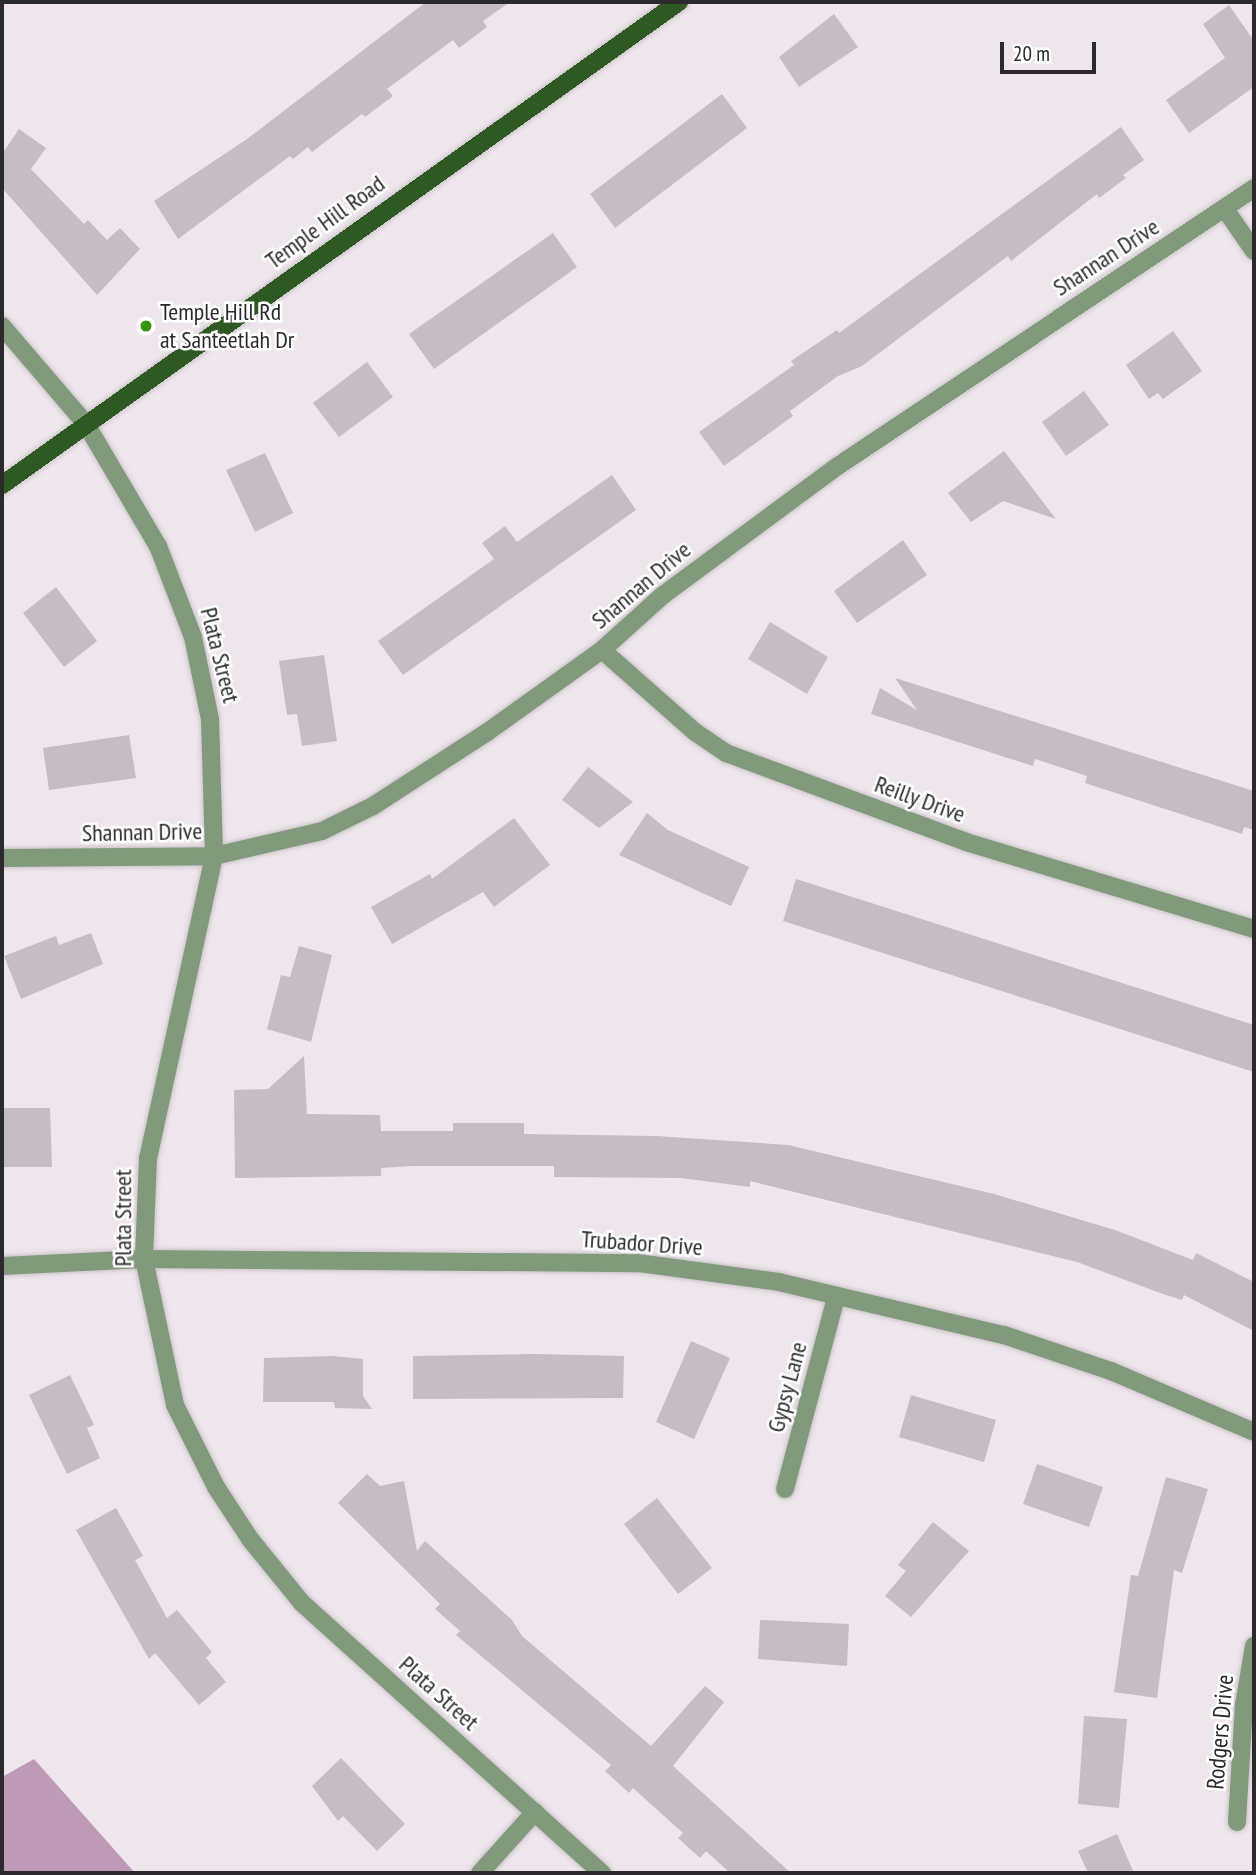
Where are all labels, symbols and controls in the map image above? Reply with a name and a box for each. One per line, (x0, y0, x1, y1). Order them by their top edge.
scale bar (1004, 28, 1100, 72)
text: 20 m (1013, 40, 1050, 67)
street label: Temple Hill Road (260, 169, 390, 275)
street label: Shannan Drive (1048, 212, 1164, 302)
place label: Temple Hill Rd at Santeetlah Dr (160, 298, 294, 354)
marker: Temple Hill Rd at Santeetlah Dr (138, 318, 154, 334)
street label: Shannan Drive (586, 535, 696, 635)
street label: Plata Street (194, 604, 246, 706)
street label: Reilly Drive (871, 769, 969, 829)
street label: Shannan Drive (82, 817, 202, 847)
street label: Plata Street (109, 1170, 137, 1266)
street label: Trubador Drive (580, 1224, 704, 1262)
street label: Gypsy Lane (761, 1338, 813, 1436)
street label: Plata Street (393, 1650, 485, 1736)
street label: Rodgers Drive (1201, 1673, 1239, 1791)

